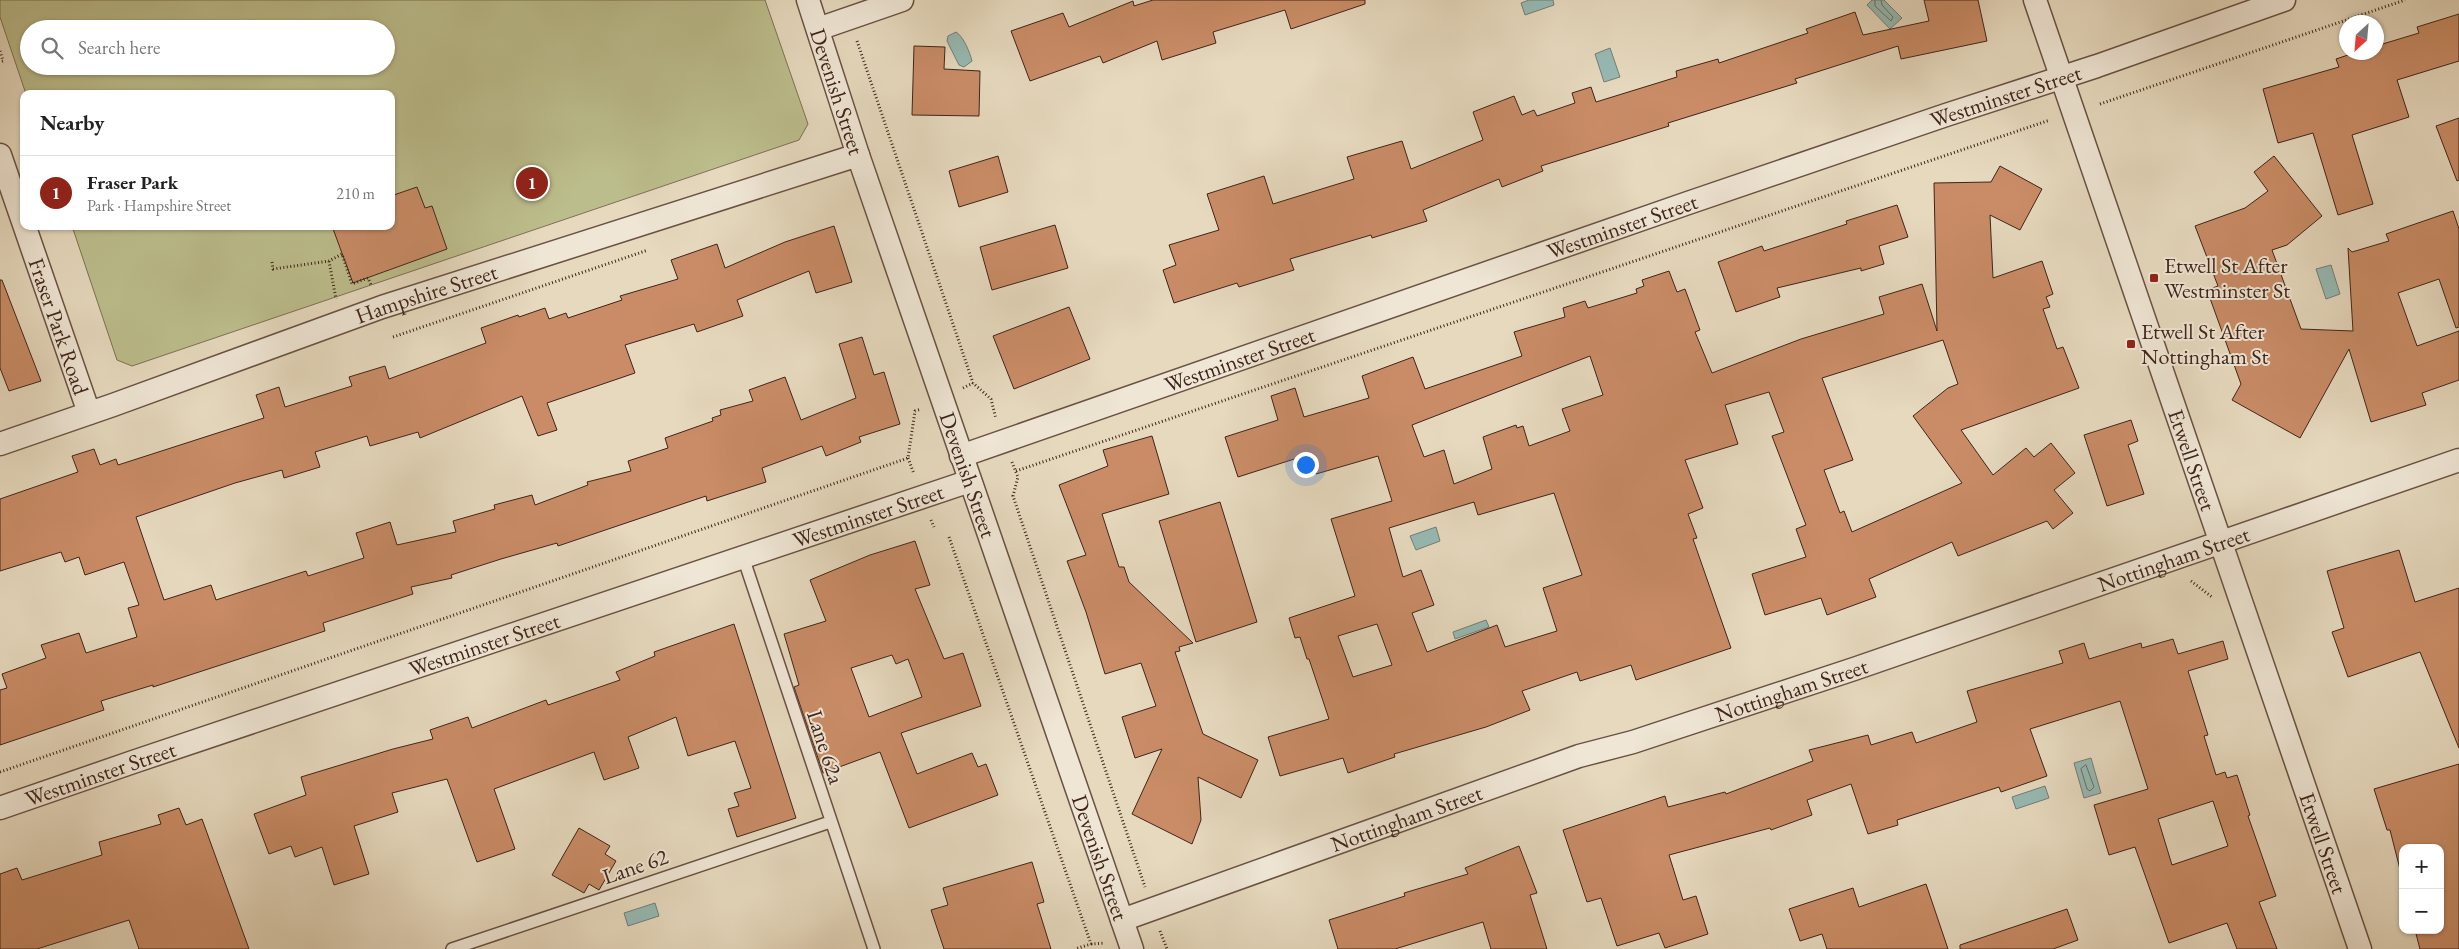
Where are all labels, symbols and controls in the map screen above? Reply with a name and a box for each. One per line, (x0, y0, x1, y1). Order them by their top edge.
north arrow (2339, 15, 2384, 60)
search box (20, 20, 395, 75)
street label: Devenish Street (803, 25, 871, 158)
icon: search (38, 34, 66, 62)
text: Search here (78, 35, 160, 60)
street label: Westminster Street (1926, 58, 2085, 134)
text: Nearby (40, 109, 104, 136)
pin: 1 (516, 164, 548, 202)
text: Fraser Park (87, 170, 178, 195)
text: 1 (52, 183, 60, 204)
text: 210 m (336, 183, 375, 204)
street label: Westminster Street (1543, 187, 1701, 266)
text: Park · Hampshire Street (87, 195, 231, 216)
place label: Etwell St After Westminster St (2164, 251, 2290, 305)
street label: Fraser Park Road (22, 254, 96, 399)
street label: Hampshire Street (351, 257, 501, 331)
marker: Etwell St After Westminster St (2148, 272, 2160, 284)
place label: Etwell St After Nottingham St (2141, 317, 2269, 371)
street label: Westminster Street (1161, 320, 1319, 399)
marker: Etwell St After Nottingham St (2125, 338, 2137, 350)
street label: Etwell Street (2161, 405, 2223, 515)
street label: Devenish Street (933, 408, 1003, 542)
your location (1293, 452, 1319, 478)
street label: Westminster Street (789, 477, 947, 555)
street label: Nottingham Street (2094, 519, 2253, 599)
street label: Westminster Street (405, 606, 564, 683)
street label: Nottingham Street (1711, 651, 1872, 729)
street label: Lane 62a (800, 706, 851, 788)
street label: Westminster Street (21, 735, 180, 813)
street label: Nottingham Street (1327, 778, 1486, 859)
street label: Etwell Street (2292, 789, 2354, 898)
street label: Devenish Street (1065, 791, 1135, 924)
street label: Lane 62 (599, 842, 672, 891)
map controls (2399, 844, 2444, 934)
button: + (2399, 844, 2444, 889)
button: − (2399, 889, 2444, 934)

